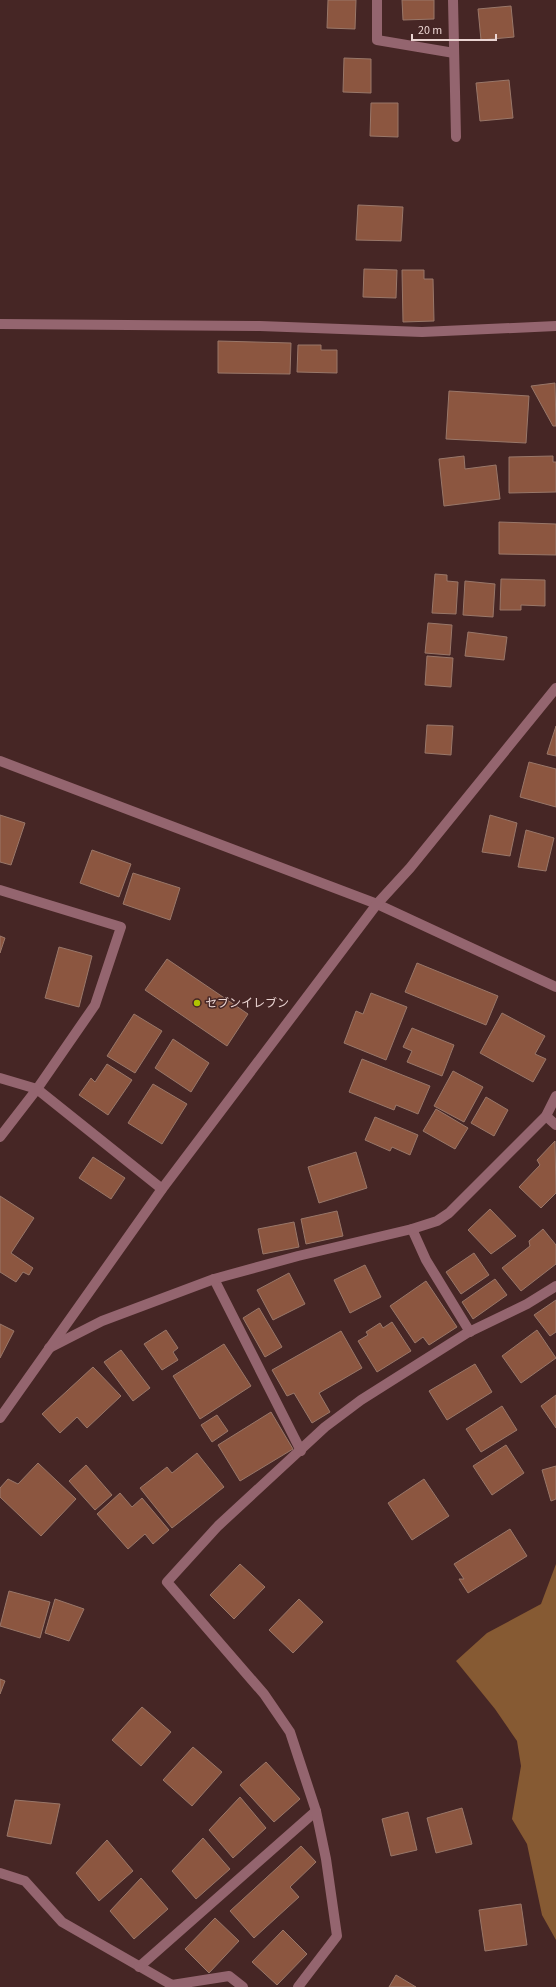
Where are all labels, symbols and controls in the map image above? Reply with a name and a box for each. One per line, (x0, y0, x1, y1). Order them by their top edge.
scale bar (412, 16, 496, 42)
text: 20 m (418, 22, 442, 39)
place label: セブンイレブン (205, 995, 289, 1012)
marker: セブンイレブン (192, 998, 202, 1008)

